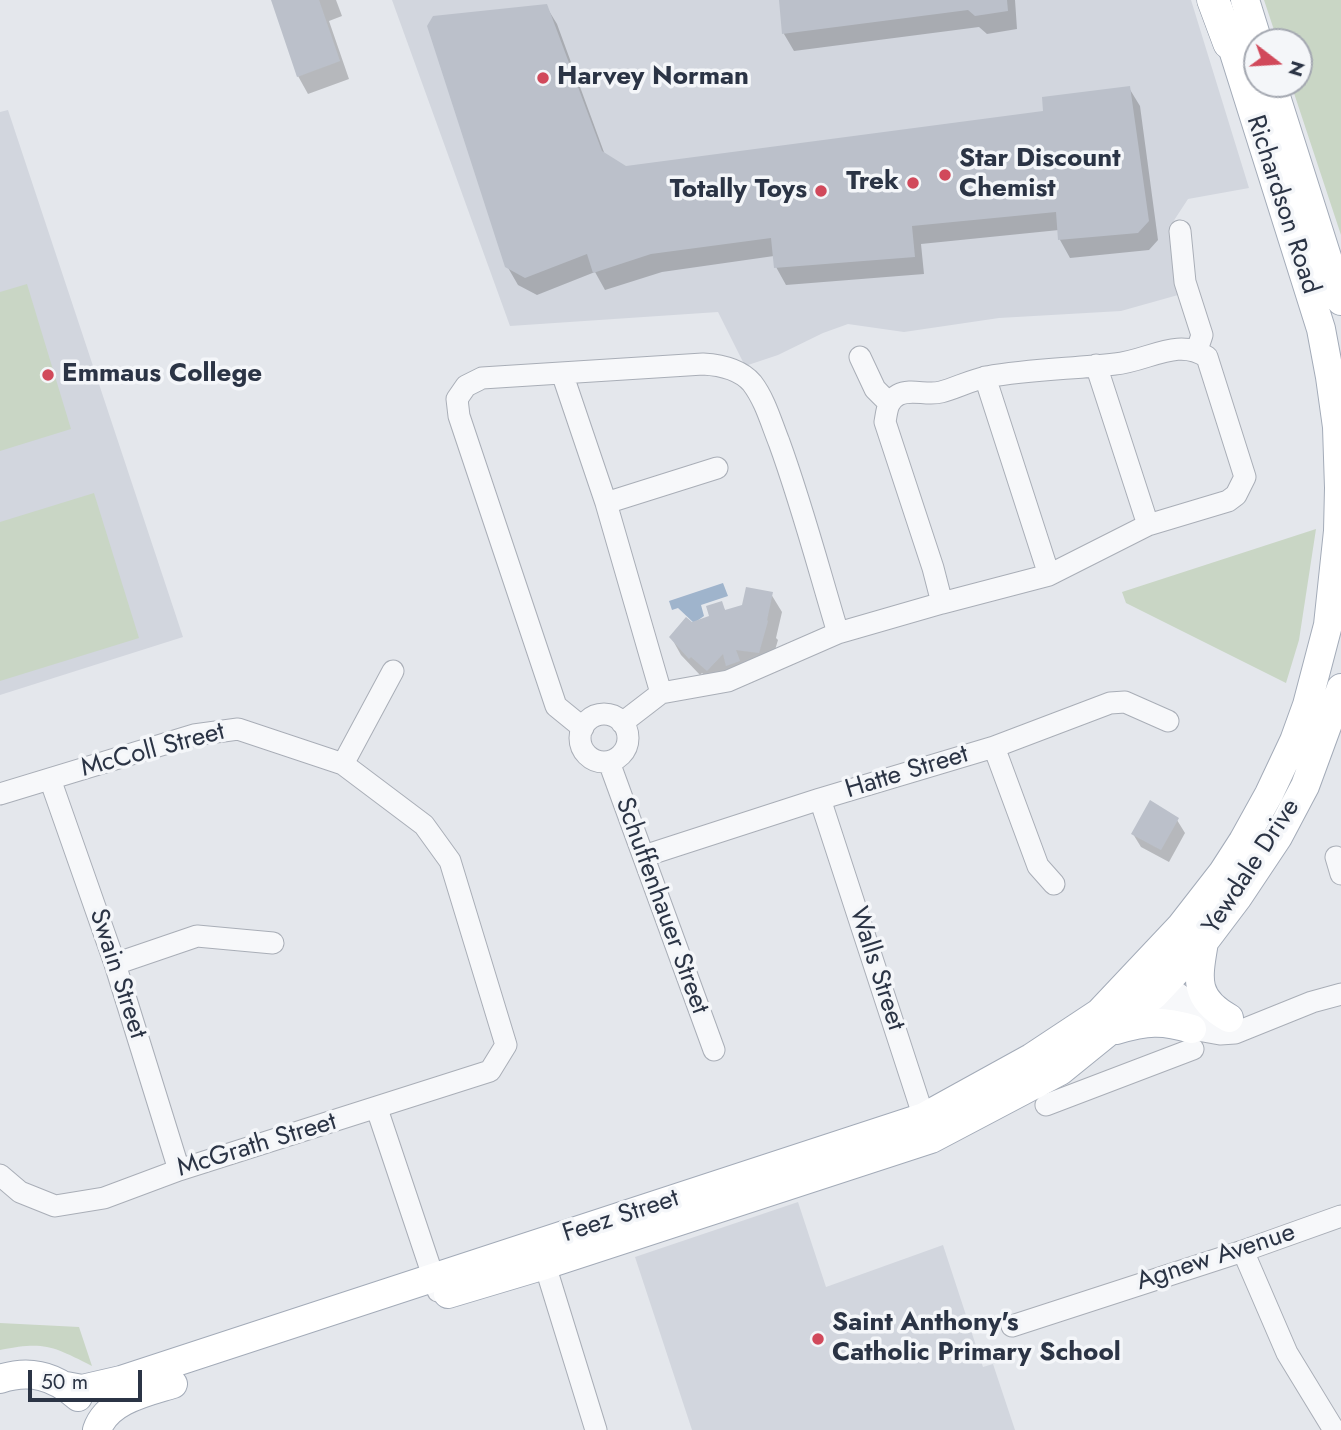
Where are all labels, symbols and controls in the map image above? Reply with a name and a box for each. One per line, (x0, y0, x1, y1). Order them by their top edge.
north arrow (1243, 28, 1313, 98)
text: N (1282, 58, 1312, 80)
place label: Harvey Norman (557, 62, 749, 94)
marker: Harvey Norman (535, 70, 551, 86)
street label: Richardson Road (1238, 112, 1326, 298)
place label: Star Discount Chemist (959, 144, 1120, 206)
place label: Trek (846, 167, 899, 199)
marker: Star Discount Chemist (937, 167, 953, 183)
place label: Totally Toys (670, 175, 807, 207)
marker: Trek (905, 175, 921, 191)
marker: Totally Toys (813, 183, 829, 199)
place label: Emmaus College (62, 359, 262, 391)
marker: Emmaus College (40, 367, 56, 383)
street label: McColl Street (78, 717, 228, 785)
street label: Hatte Street (842, 740, 972, 806)
street label: Schuffenhauer Street (607, 794, 715, 1018)
street label: Yewdale Drive (1197, 794, 1307, 940)
street label: Walls Street (841, 903, 911, 1035)
street label: Swain Street (81, 905, 153, 1043)
street label: McGrath Street (174, 1107, 340, 1185)
street label: Feez Street (559, 1184, 683, 1250)
street label: Agnew Avenue (1133, 1218, 1299, 1298)
place label: Saint Anthony's Catholic Primary School (832, 1308, 1121, 1370)
marker: Saint Anthony's Catholic Primary School (810, 1331, 826, 1347)
scale bar (32, 1356, 145, 1400)
text: 50 m (41, 1367, 88, 1397)

